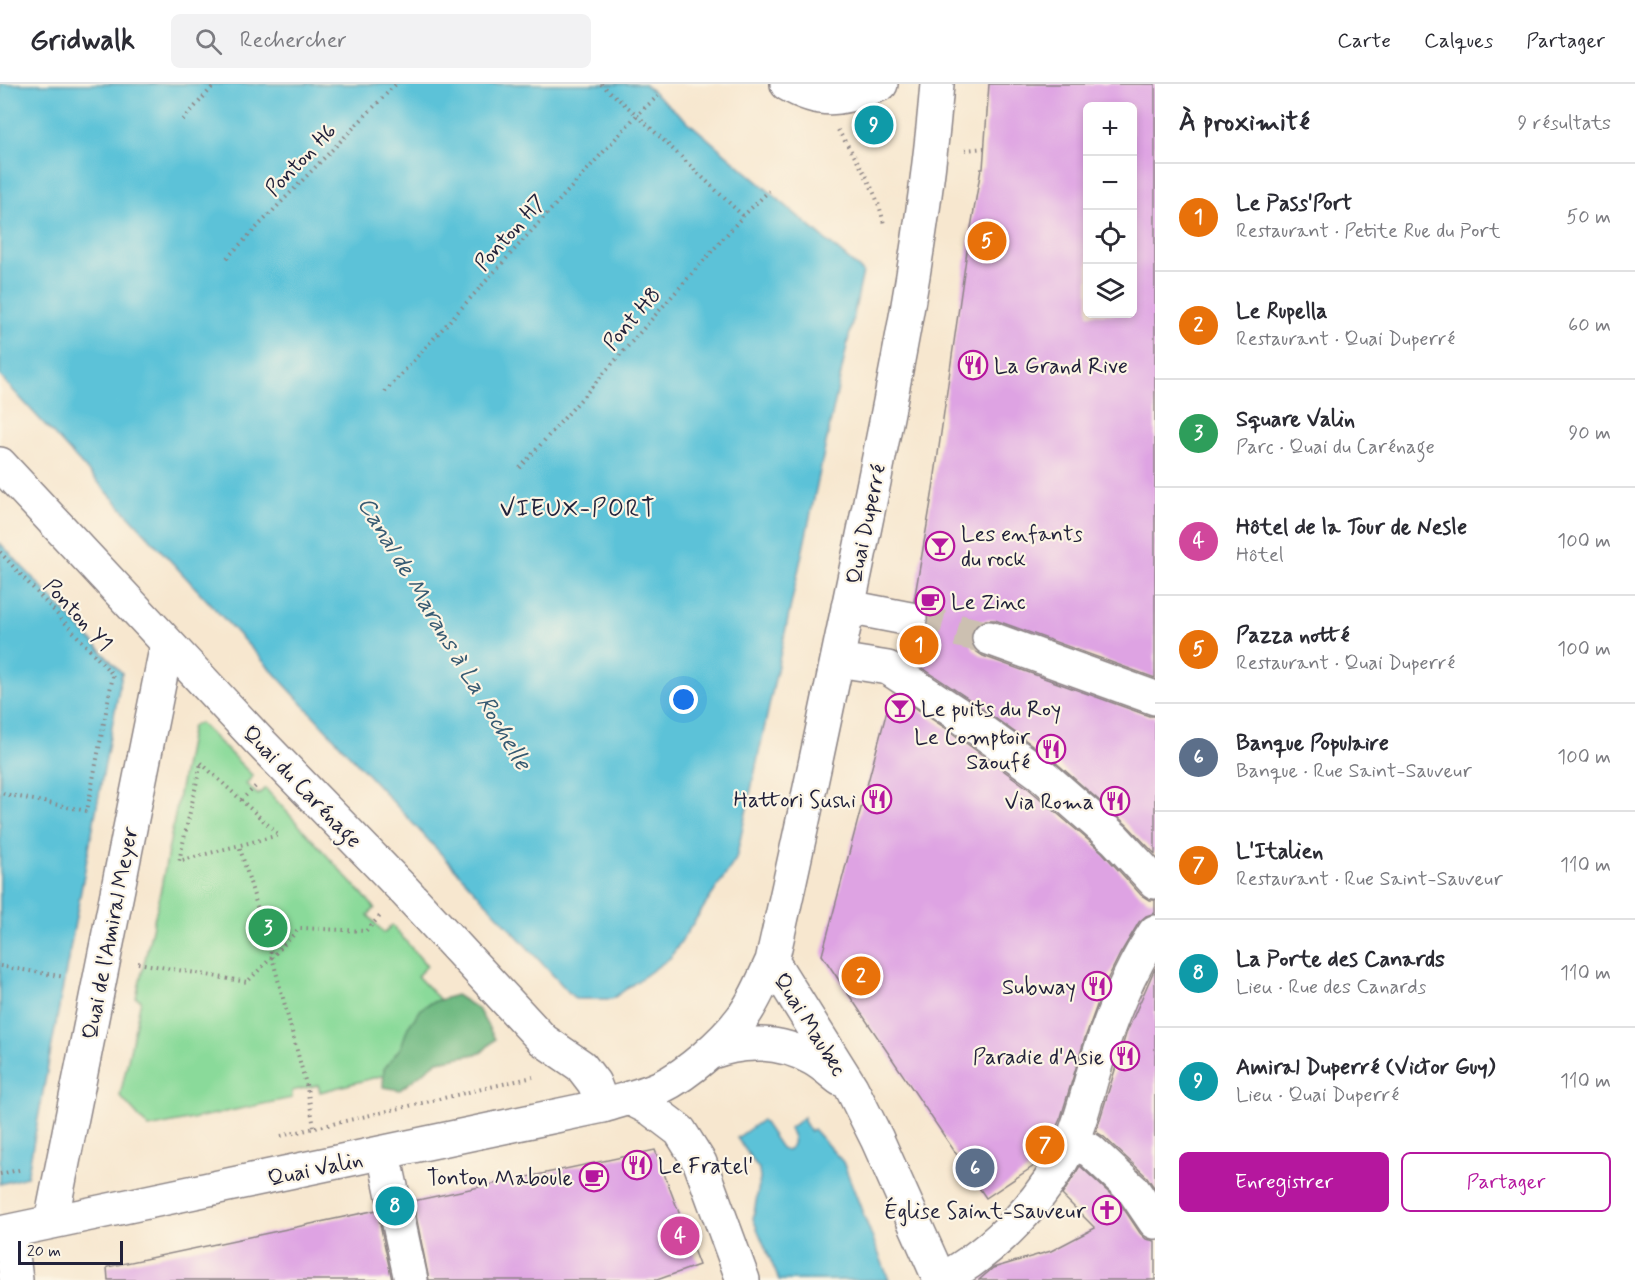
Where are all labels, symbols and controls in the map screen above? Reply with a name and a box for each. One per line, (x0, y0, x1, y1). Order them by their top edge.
search box (171, 14, 591, 68)
text: Gridwalk (30, 23, 135, 60)
icon: search (192, 25, 225, 58)
text: Rechercher (240, 27, 347, 55)
text: Carte (1337, 27, 1391, 55)
text: Calques (1424, 27, 1493, 55)
text: Partager (1526, 27, 1605, 55)
pin: 9 (854, 102, 894, 147)
map controls (1083, 102, 1137, 318)
button: + (1083, 102, 1137, 156)
text: À proximité (1179, 106, 1310, 140)
text: 9 résultats (1518, 110, 1611, 137)
street label: Ponton H6 (260, 118, 343, 203)
button: − (1083, 156, 1137, 210)
street label: Ponton H7 (469, 189, 552, 277)
text: Le Pass'Port (1236, 190, 1352, 218)
text: 1 (1194, 204, 1203, 231)
text: 50 m (1566, 204, 1611, 231)
button: locate (1083, 210, 1137, 264)
pin: 5 (968, 218, 1006, 264)
text: Restaurant · Petite Rue du Port (1236, 218, 1500, 245)
button: layers (1083, 264, 1137, 318)
street label: Pont H8 (597, 282, 668, 357)
text: Le Rupella (1236, 298, 1328, 326)
text: 2 (1194, 312, 1203, 339)
text: 60 m (1568, 312, 1611, 339)
text: Restaurant · Quai Duperré (1236, 326, 1455, 353)
restaurant icon: La Grand Rive (957, 349, 989, 381)
place label: La Grand Rive (994, 353, 1128, 381)
text: Square Valin (1236, 406, 1355, 434)
text: 3 (1194, 420, 1203, 447)
text: 90 m (1568, 420, 1611, 447)
text: Parc · Quai du Carénage (1236, 434, 1435, 461)
street label: Quai Duperré (841, 462, 893, 587)
water label: Canal de Marans à La Rochelle (350, 491, 538, 777)
district label: VIEUX-PORT (500, 494, 656, 525)
text: Hôtel de la Tour de Nesle (1236, 514, 1467, 542)
place label: Les enfants du rock (961, 521, 1083, 574)
text: 4 (1193, 528, 1204, 555)
text: 100 m (1557, 528, 1611, 555)
bar icon: Les enfants du rock (924, 530, 956, 562)
text: Hôtel (1236, 542, 1284, 569)
street label: Ponton Y1 (37, 573, 118, 658)
cafe icon: Le Zinc (914, 585, 946, 617)
place label: Le Zinc (951, 589, 1026, 617)
pin: 1 (900, 622, 938, 668)
text: Pazza notté (1236, 622, 1350, 650)
text: 5 (1193, 636, 1205, 663)
text: 100 m (1557, 636, 1611, 663)
text: Restaurant · Quai Duperré (1236, 650, 1455, 677)
your location (669, 685, 698, 714)
bar icon: Le puits du Roy (884, 692, 916, 724)
place label: Le puits du Roy (921, 696, 1061, 724)
street label: Quai du Carénage (234, 720, 367, 857)
place label: Le Comptoir Saoufé (914, 724, 1031, 777)
text: Banque Populaire (1236, 730, 1389, 758)
restaurant icon: Le Comptoir Saoufé (1035, 733, 1067, 765)
text: 6 (1193, 744, 1204, 771)
text: 100 m (1557, 744, 1611, 771)
text: Banque · Rue Saint-Sauveur (1236, 758, 1472, 785)
restaurant icon: Hattori Sushi (861, 783, 893, 815)
restaurant icon: Via Roma (1099, 785, 1131, 817)
place label: Hattori Sushi (734, 787, 856, 815)
place label: Via Roma (1004, 789, 1094, 817)
street label: Quai de l'Amiral Meyer (77, 824, 145, 1042)
text: L'Italien (1236, 838, 1323, 866)
text: 7 (1192, 852, 1205, 879)
text: 110 m (1560, 852, 1611, 879)
text: Restaurant · Rue Saint-Sauveur (1236, 866, 1503, 893)
pin: 3 (248, 906, 288, 950)
text: La Porte des Canards (1236, 946, 1445, 974)
pin: 2 (842, 954, 880, 998)
text: 8 (1193, 960, 1204, 987)
text: 110 m (1560, 960, 1611, 987)
street label: Quai Maubec (767, 968, 852, 1082)
restaurant icon: Subway (1081, 970, 1113, 1002)
place label: Subway (1002, 974, 1076, 1002)
text: Lieu · Rue des Canards (1236, 974, 1426, 1001)
restaurant icon: Paradie d'Asie (1109, 1040, 1141, 1072)
place label: Paradie d'Asie (973, 1044, 1104, 1072)
text: Amiral Duperré (Victor Guy) (1236, 1054, 1495, 1082)
text: 9 (1194, 1068, 1203, 1095)
text: 110 m (1560, 1068, 1611, 1095)
text: Lieu · Quai Duperré (1236, 1082, 1399, 1109)
pin: 7 (1026, 1122, 1064, 1168)
street label: Quai Valin (265, 1146, 365, 1194)
pin: 6 (956, 1146, 994, 1190)
restaurant icon: Le Fratel' (621, 1149, 653, 1181)
button: Enregistrer (1179, 1152, 1389, 1212)
button: Partager (1401, 1152, 1611, 1212)
place label: Le Fratel' (658, 1153, 753, 1181)
cafe icon: Tonton Maboule (578, 1161, 610, 1193)
place label: Tonton Maboule (427, 1165, 573, 1193)
pin: 8 (376, 1184, 414, 1228)
church icon: Église Saint-Sauveur (1091, 1194, 1123, 1226)
place label: Église Saint-Sauveur (884, 1197, 1087, 1227)
pin: 4 (660, 1214, 700, 1258)
scale bar (18, 1238, 123, 1266)
text: 20 m (27, 1241, 61, 1262)

